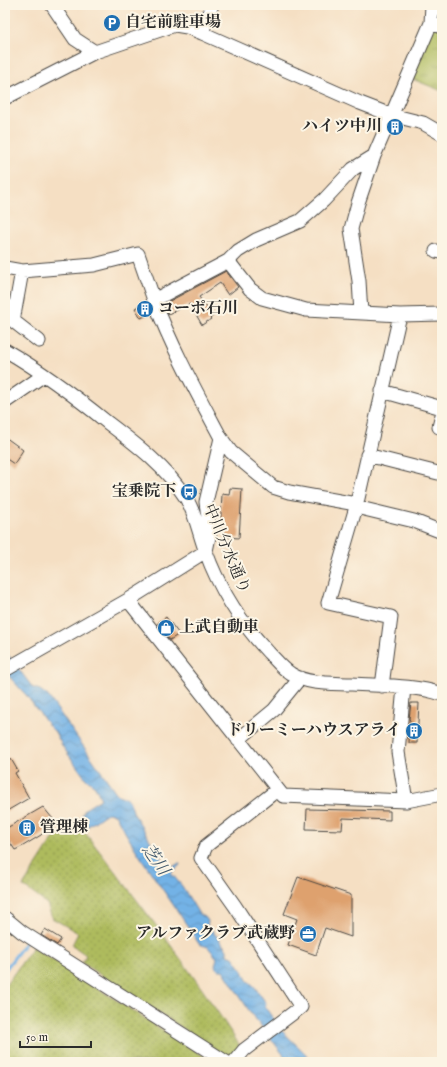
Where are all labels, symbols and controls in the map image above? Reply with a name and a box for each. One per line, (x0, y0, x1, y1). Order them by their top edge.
parking icon: 自宅前駐車場 (102, 13, 122, 33)
place label: 自宅前駐車場 (125, 13, 221, 33)
place label: ハイツ中川 (302, 117, 382, 137)
building icon: ハイツ中川 (385, 117, 405, 137)
building icon: コーポ石川 (135, 299, 155, 319)
place label: コーポ石川 (158, 299, 238, 319)
place label: 宝乗院下 (112, 482, 176, 502)
bus stop icon: 宝乗院下 (179, 482, 199, 502)
street label: 中川分水通り (198, 501, 254, 597)
shop icon: 上武自動車 (156, 618, 176, 638)
place label: 上武自動車 (179, 618, 259, 638)
place label: ドリーミーハウスアライ (227, 721, 401, 741)
building icon: ドリーミーハウスアライ (404, 721, 424, 741)
building icon: 管理棟 (17, 818, 37, 838)
place label: 管理棟 (40, 818, 88, 838)
water label: 芝川 (137, 840, 174, 882)
place label: アルファクラブ武蔵野 (136, 924, 295, 944)
office icon: アルファクラブ武蔵野 (298, 924, 318, 944)
scale bar (20, 1023, 91, 1049)
text: 50 m (26, 1030, 48, 1045)

